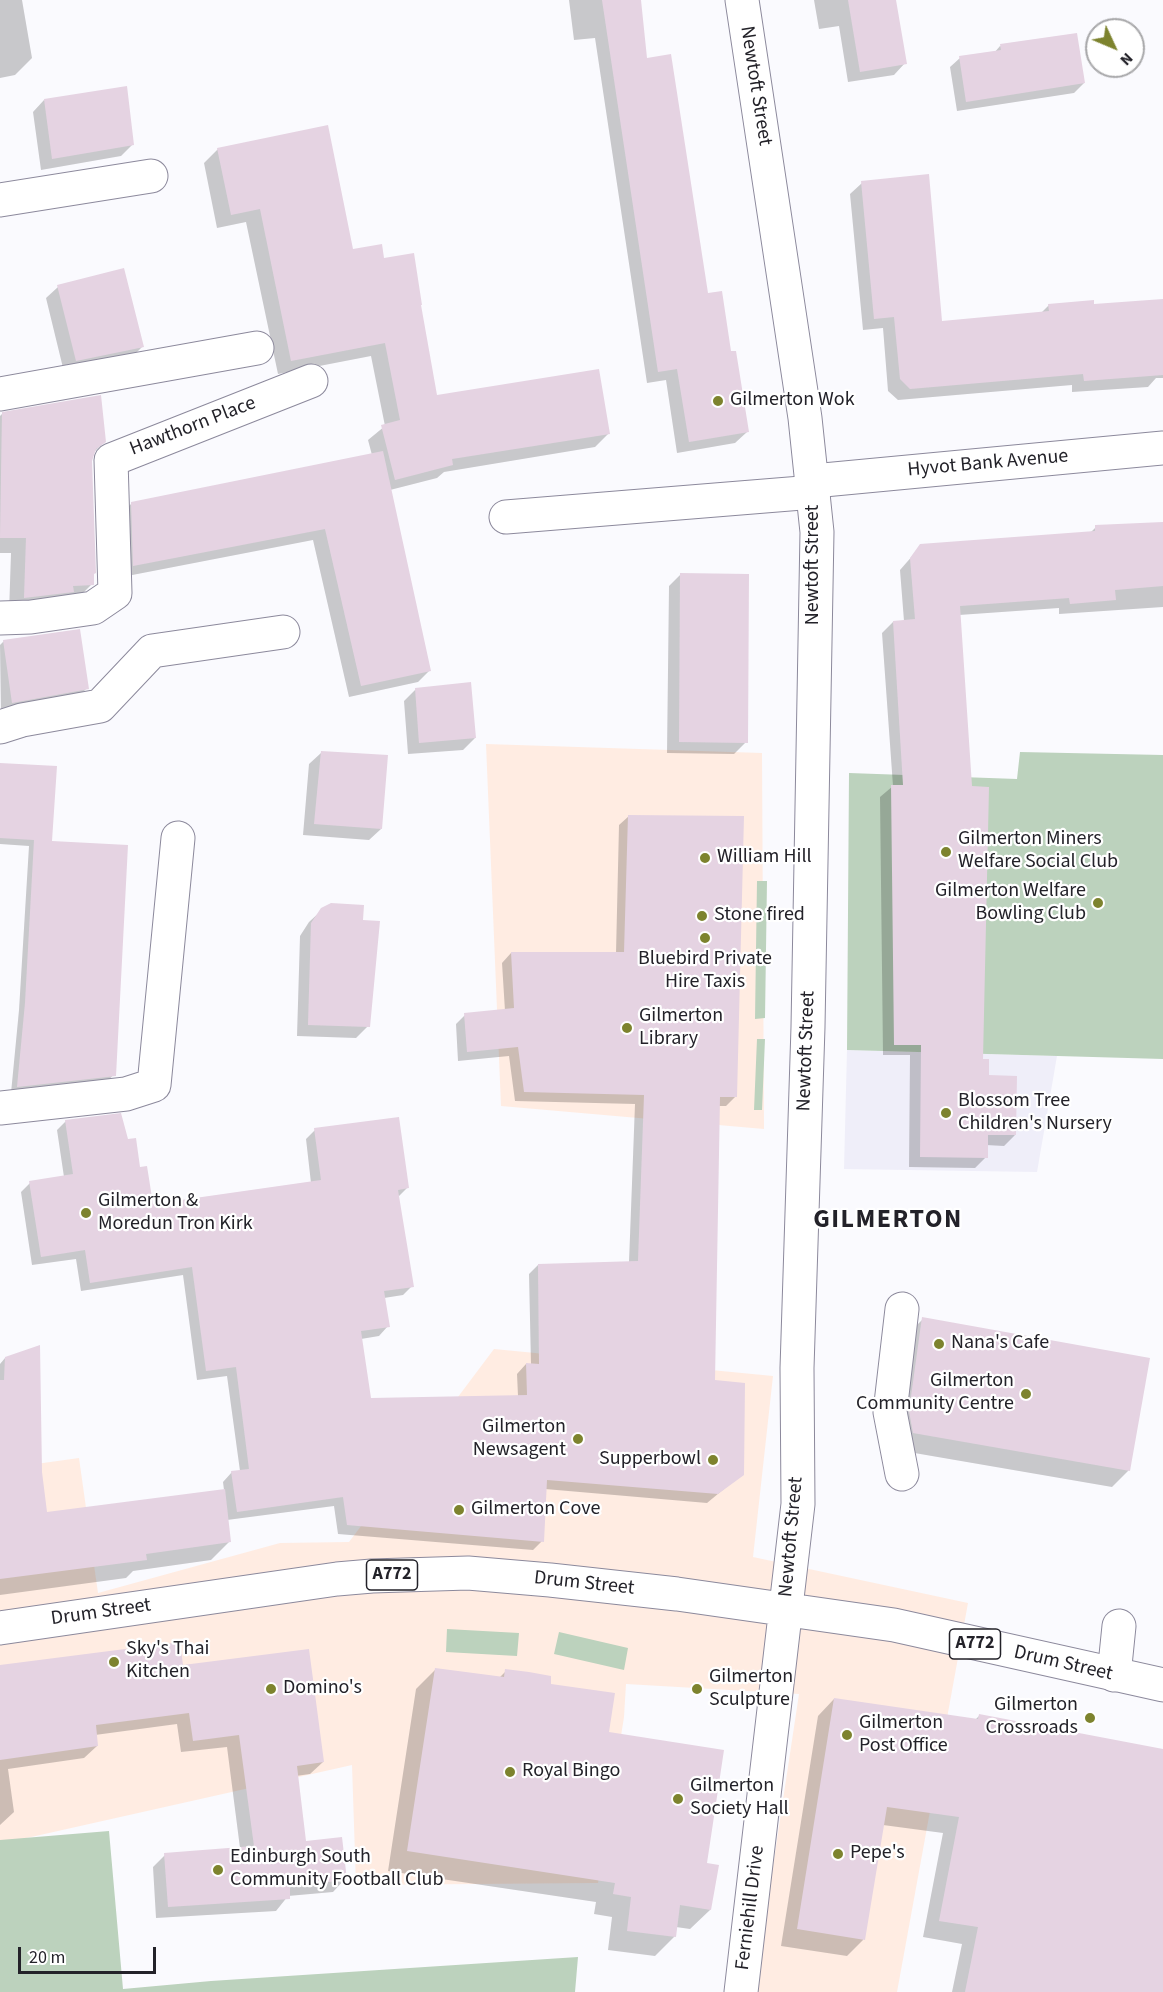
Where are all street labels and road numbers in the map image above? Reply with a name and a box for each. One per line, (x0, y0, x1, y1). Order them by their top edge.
street label: Newtoft Street (734, 25, 776, 147)
street label: Hawthorn Place (127, 392, 259, 462)
street label: Hyvot Bank Avenue (907, 445, 1069, 483)
street label: Newtoft Street (802, 505, 826, 625)
street label: Newtoft Street (793, 990, 821, 1112)
street label: Newtoft Street (775, 1476, 809, 1598)
road number: A772 (366, 1560, 418, 1590)
street label: Drum Street (533, 1567, 635, 1601)
street label: Drum Street (49, 1594, 153, 1632)
road number: A772 (950, 1629, 1000, 1659)
street label: Drum Street (1011, 1641, 1115, 1687)
street label: Ferniehill Drive (731, 1844, 771, 1972)

